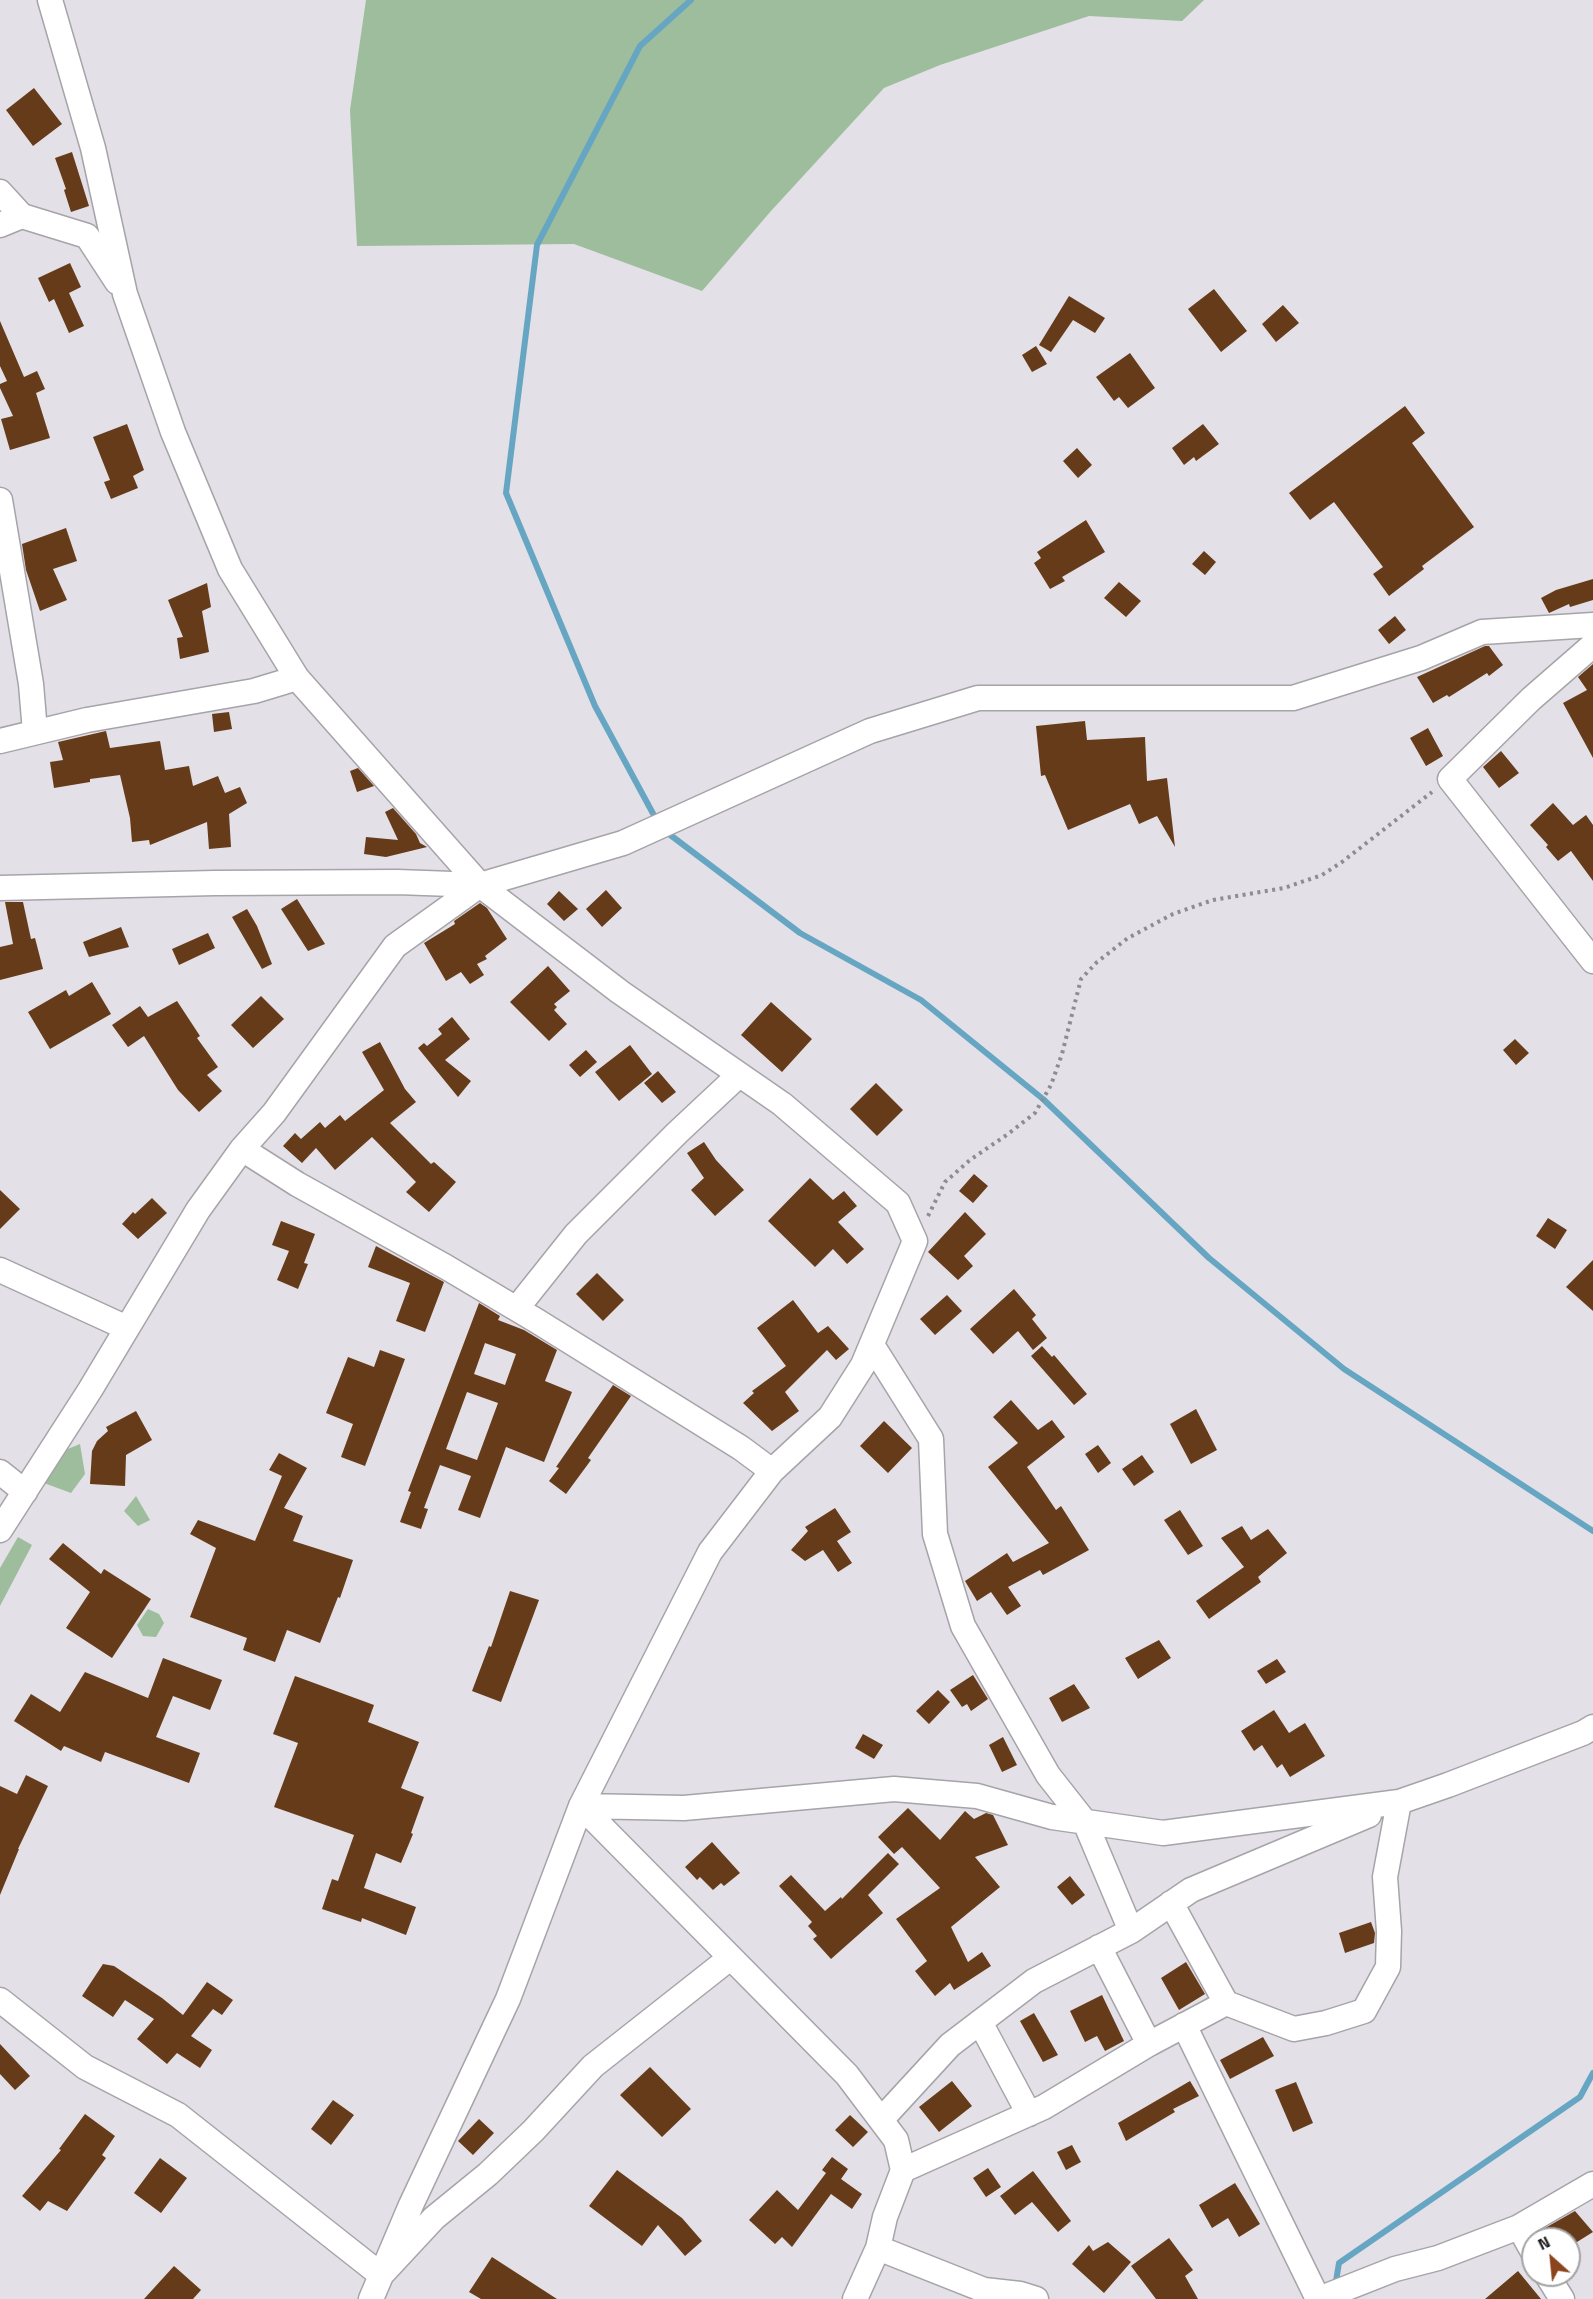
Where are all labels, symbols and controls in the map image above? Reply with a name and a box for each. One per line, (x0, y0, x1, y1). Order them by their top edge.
north arrow (1521, 2227, 1581, 2287)
text: N (1533, 2230, 1554, 2256)

